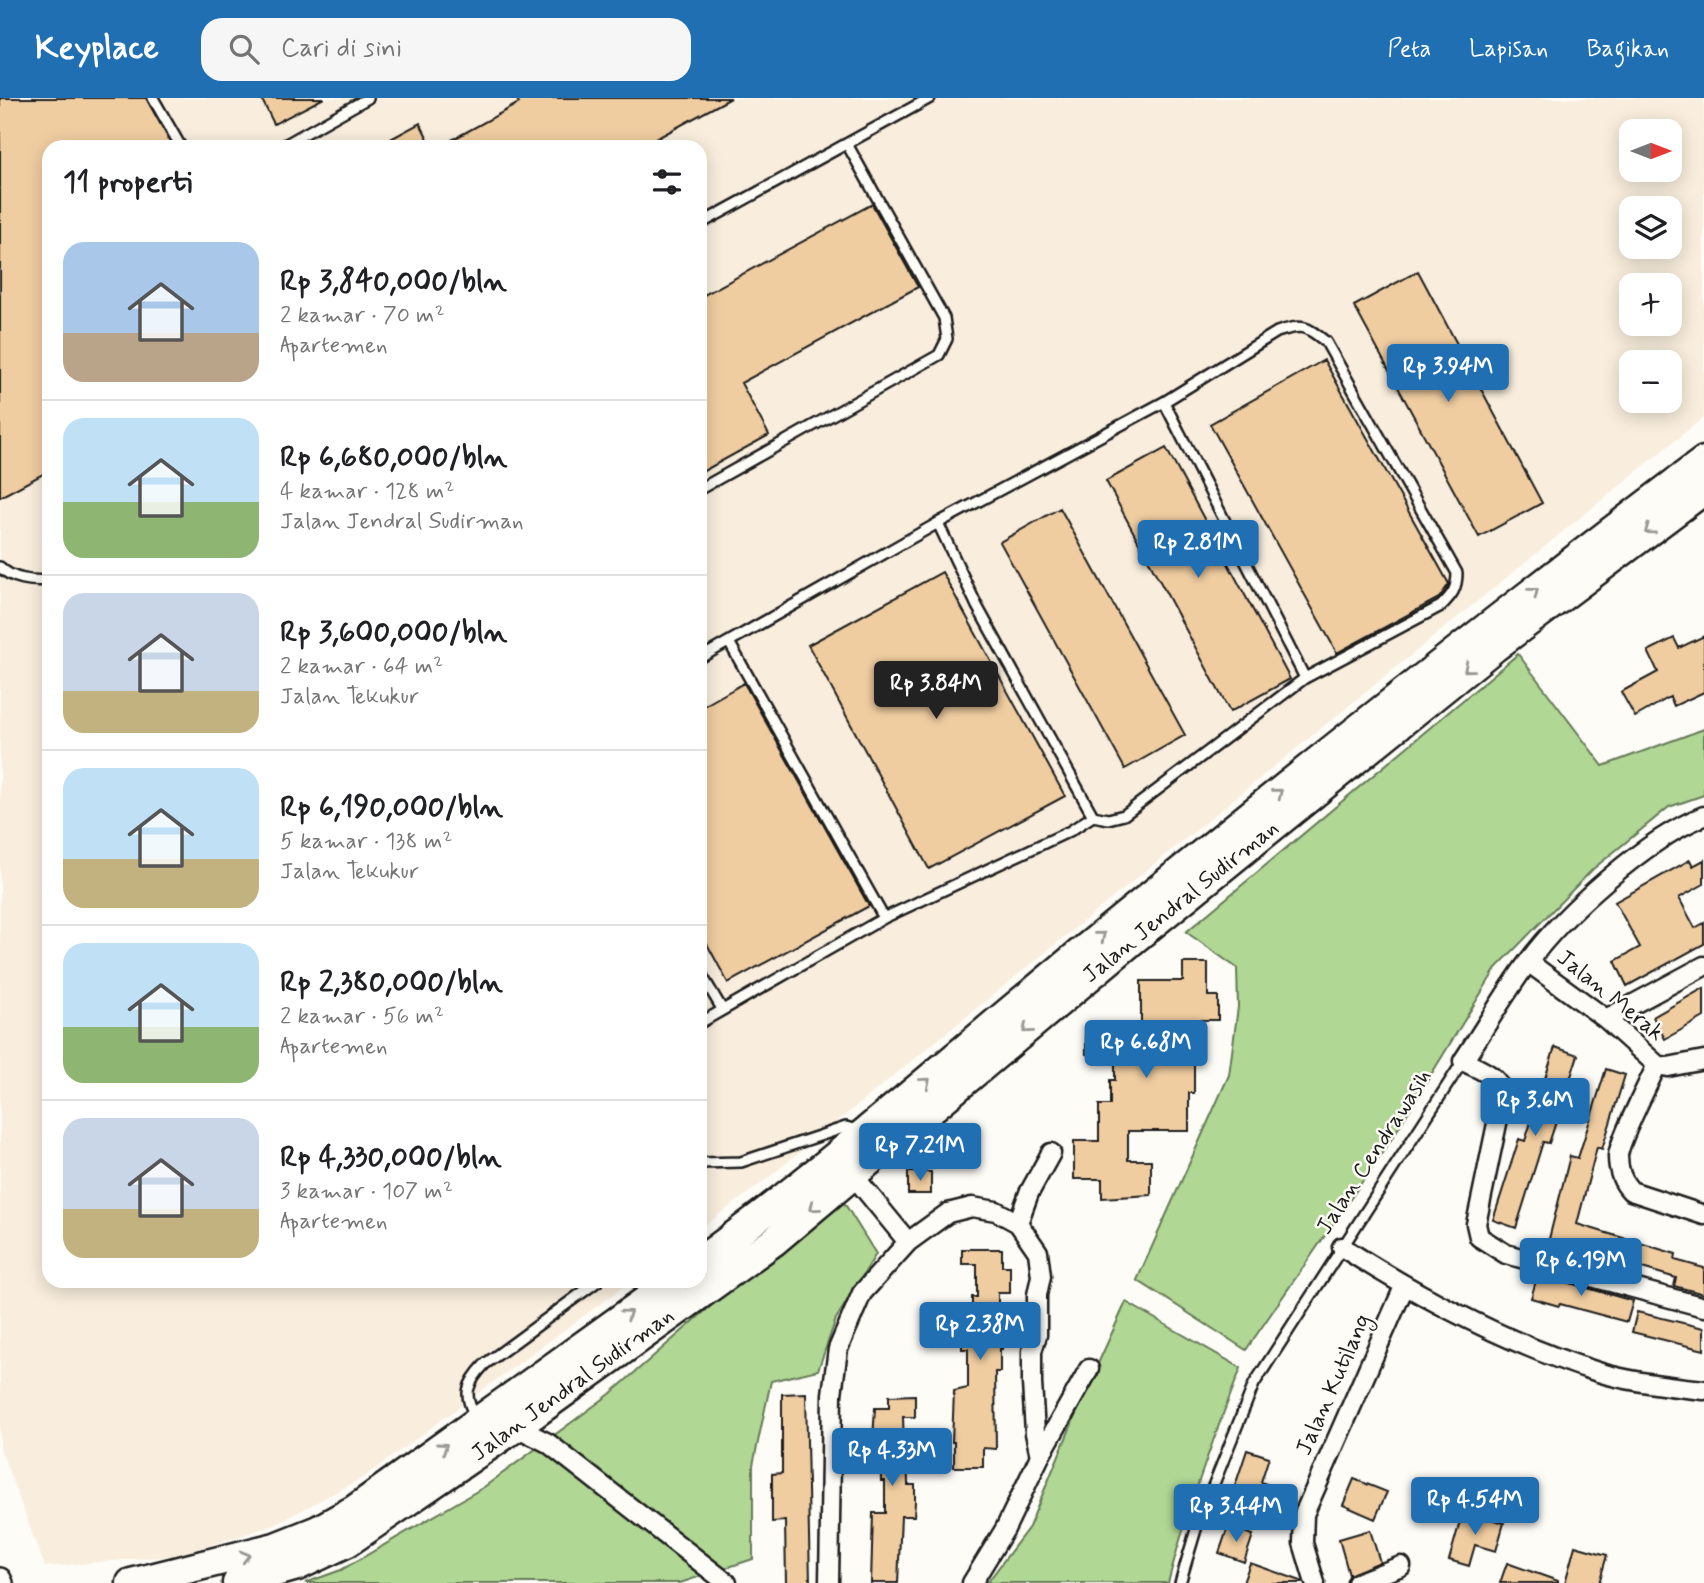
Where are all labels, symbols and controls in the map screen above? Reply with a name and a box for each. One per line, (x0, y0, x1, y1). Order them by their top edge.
search box (201, 18, 691, 81)
text: Keyplace (35, 27, 159, 71)
icon: search (225, 30, 263, 68)
text: Cari di sini (281, 32, 402, 66)
text: Peta (1388, 34, 1431, 65)
text: Lapisan (1469, 34, 1548, 65)
text: Bagikan (1586, 34, 1669, 65)
north arrow (1619, 119, 1682, 182)
map controls (1619, 119, 1682, 413)
text: 11 properti (63, 163, 192, 202)
icon: filters (648, 163, 686, 201)
button: layers (1619, 196, 1682, 259)
text: Rp 3,840,000/bln (280, 262, 507, 301)
icon: home (119, 270, 203, 354)
button: + (1619, 273, 1682, 336)
text: 2 kamar · 70 m² (280, 301, 445, 331)
text: Apartemen (280, 331, 388, 361)
pin: Rp 3.94M (1376, 344, 1520, 404)
button: − (1619, 350, 1682, 413)
text: Rp 3.94M (1403, 352, 1493, 382)
text: Rp 6,680,000/bln (280, 438, 507, 477)
icon: home (119, 446, 203, 530)
text: 4 kamar · 128 m² (280, 477, 454, 507)
text: Jalan Jendral Sudirman (280, 507, 524, 537)
pin: Rp 2.81M (1126, 520, 1270, 580)
one-way arrow (1644, 522, 1657, 534)
text: Rp 2.81M (1154, 528, 1242, 558)
one-way arrow (1526, 587, 1538, 600)
text: Rp 3,600,000/bln (280, 613, 507, 652)
icon: home (119, 621, 203, 705)
text: 2 kamar · 64 m² (280, 652, 443, 682)
one-way arrow (1464, 660, 1476, 673)
pin: Rp 3.84M (864, 662, 1008, 721)
text: Rp 3.84M (890, 669, 982, 699)
text: Jalan Tekukur (280, 682, 419, 712)
text: Rp 6,190,000/bln (280, 788, 503, 827)
one-way arrow (1270, 789, 1283, 802)
icon: home (119, 796, 203, 880)
street label: Jalan Jendral Sudirman (1077, 814, 1285, 990)
text: 5 kamar · 138 m² (280, 827, 452, 857)
text: Jalan Tekukur (280, 857, 419, 887)
one-way arrow (1092, 932, 1105, 944)
street label: Jalan Merak (1550, 943, 1670, 1049)
text: Rp 2,380,000/bln (280, 963, 503, 1002)
icon: home (119, 971, 203, 1055)
text: 2 kamar · 56 m² (280, 1002, 444, 1032)
pin: Rp 6.68M (1074, 1020, 1218, 1080)
one-way arrow (1022, 1021, 1035, 1033)
text: Rp 6.68M (1101, 1028, 1191, 1058)
text: Apartemen (280, 1032, 388, 1062)
street label: Jalan Cendrawasih (1310, 1063, 1440, 1241)
one-way arrow (918, 1078, 931, 1090)
pin: Rp 3.6M (1470, 1079, 1600, 1138)
text: Rp 3.6M (1497, 1086, 1573, 1116)
pin: Rp 7.21M (848, 1124, 992, 1183)
text: Rp 7.21M (875, 1131, 965, 1161)
text: Rp 4,330,000/bln (280, 1138, 502, 1177)
icon: home (119, 1146, 203, 1230)
text: 3 kamar · 107 m² (280, 1177, 453, 1207)
one-way arrow (810, 1198, 822, 1211)
text: Apartemen (280, 1207, 388, 1237)
pin: Rp 6.19M (1509, 1238, 1653, 1298)
text: Rp 6.19M (1536, 1246, 1626, 1276)
street label: Jalan Jendral Sudirman (466, 1301, 680, 1469)
pin: Rp 2.38M (908, 1302, 1052, 1362)
one-way arrow (619, 1310, 632, 1322)
text: Rp 2.38M (936, 1310, 1024, 1340)
street label: Jalan Kutilang (1289, 1310, 1380, 1461)
pin: Rp 4.33M (820, 1428, 964, 1488)
text: Rp 4.33M (848, 1436, 936, 1466)
one-way arrow (435, 1443, 448, 1455)
pin: Rp 4.54M (1403, 1478, 1547, 1537)
pin: Rp 3.44M (1164, 1484, 1308, 1544)
text: Rp 4.54M (1427, 1485, 1523, 1515)
text: Rp 3.44M (1190, 1492, 1282, 1522)
one-way arrow (239, 1549, 251, 1564)

